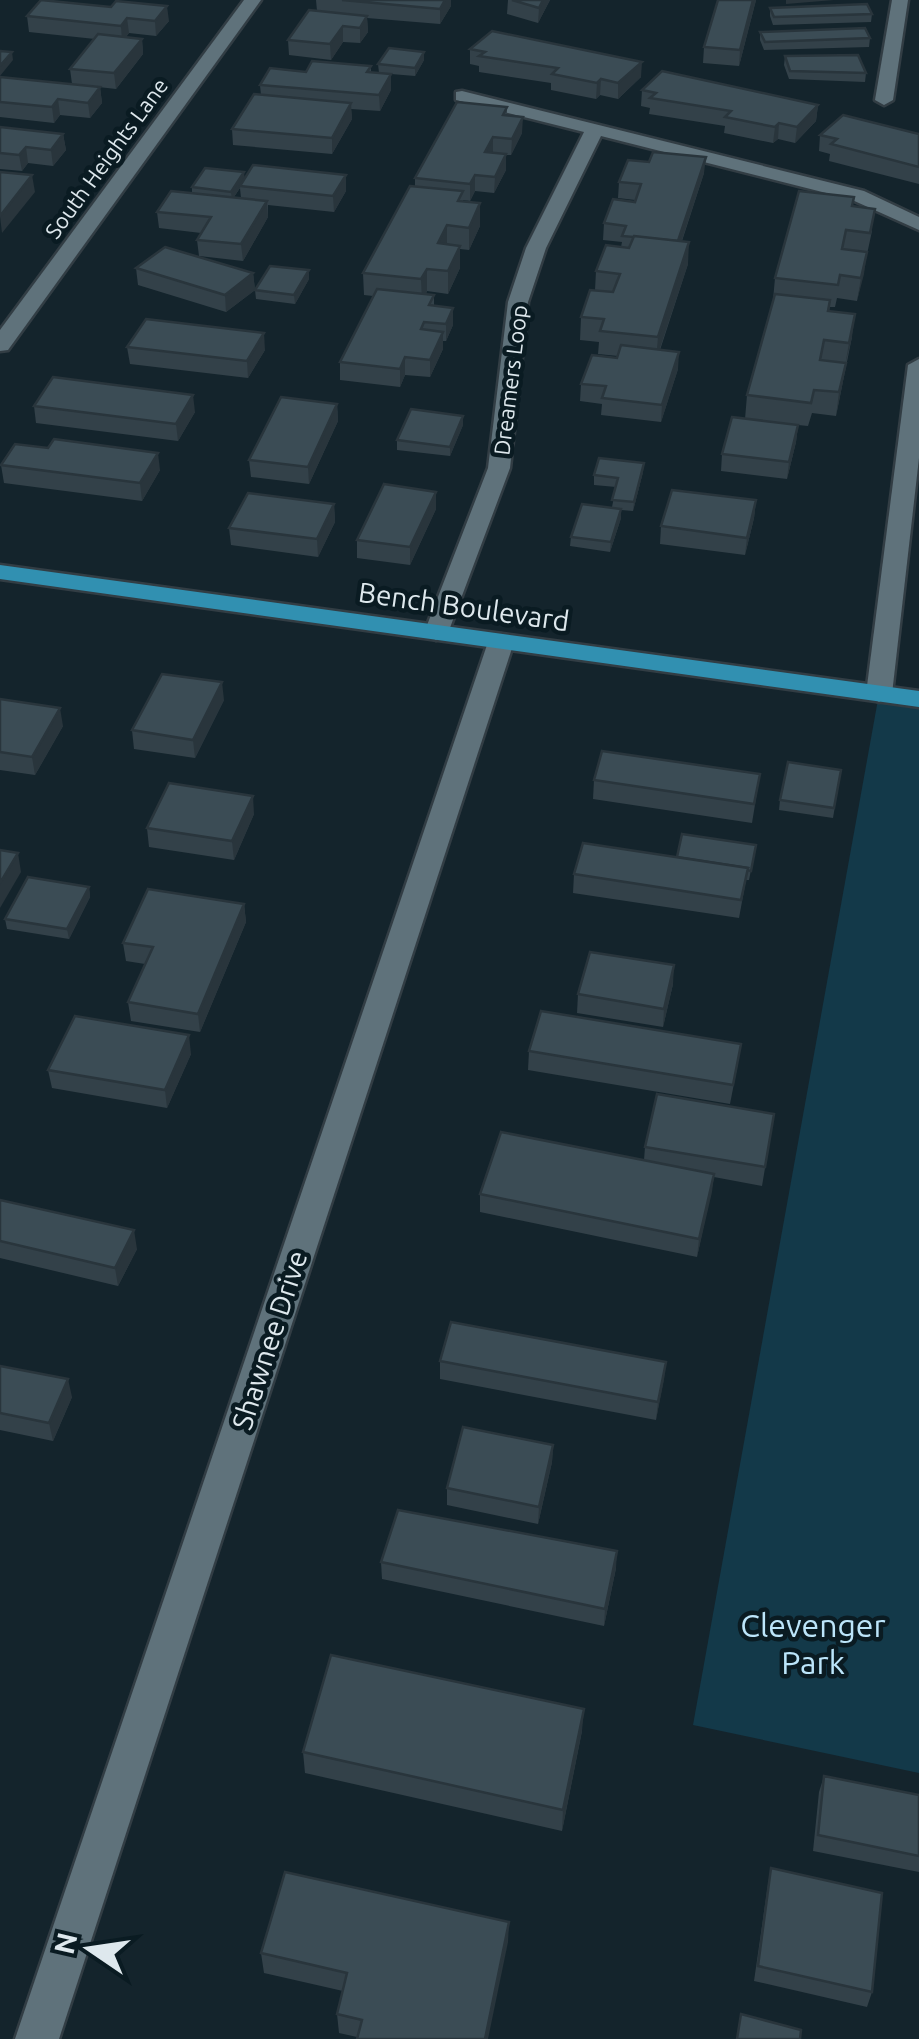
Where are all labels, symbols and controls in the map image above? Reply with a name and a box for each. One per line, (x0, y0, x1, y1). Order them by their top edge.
street label: South Heights Lane (40, 73, 172, 243)
street label: Dreamers Loop (488, 303, 532, 457)
street label: Bench Boulevard (357, 576, 571, 636)
street label: Shawnee Drive (225, 1247, 313, 1433)
park label: Clevenger Park (740, 1607, 886, 1680)
north arrow (40, 1899, 140, 1999)
text: N (48, 1930, 83, 1957)

